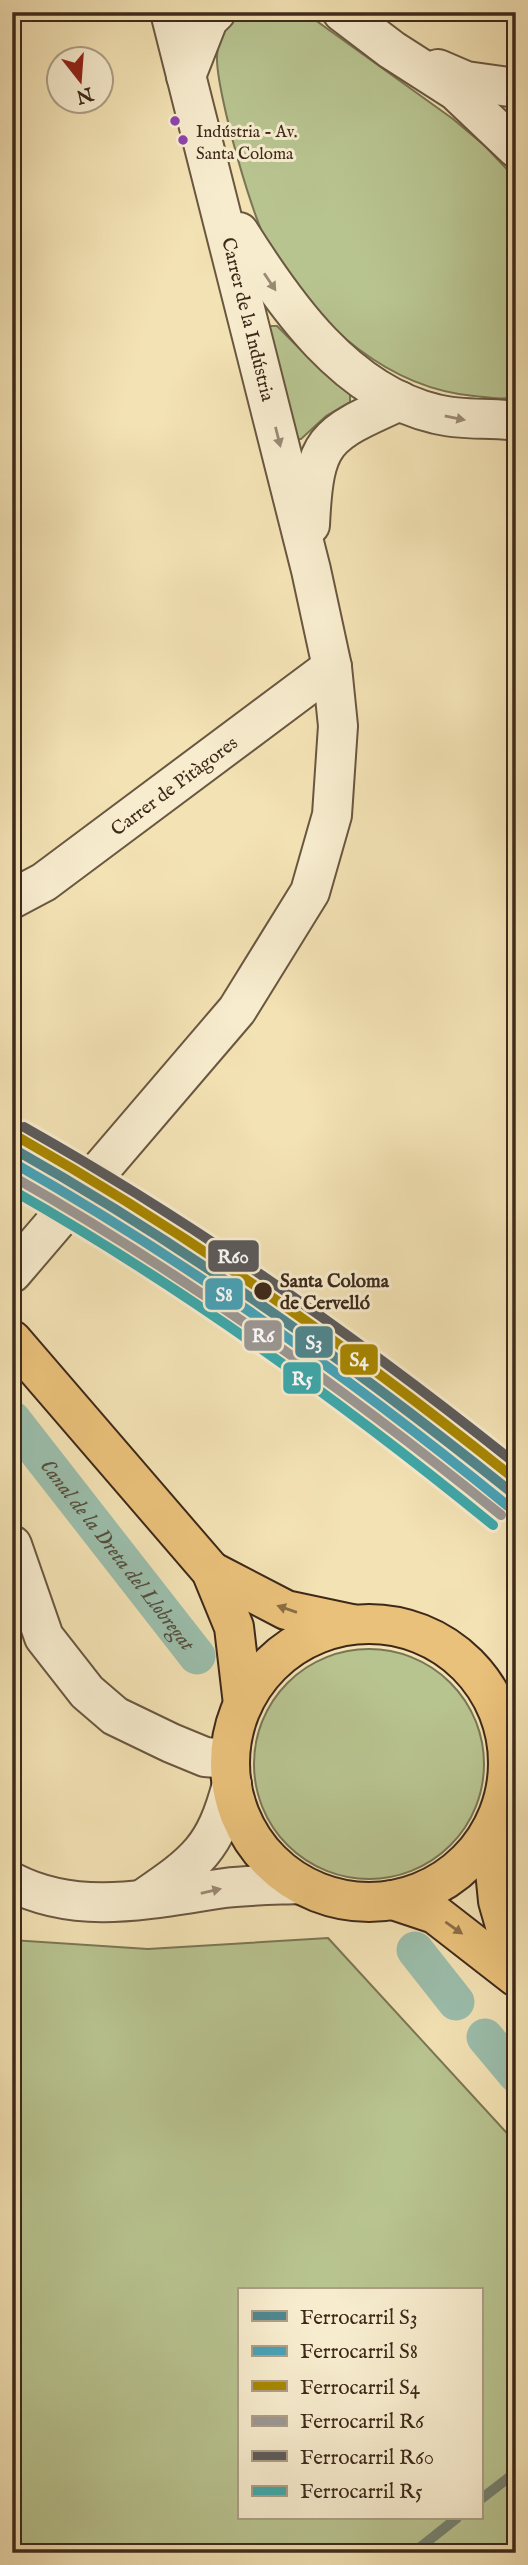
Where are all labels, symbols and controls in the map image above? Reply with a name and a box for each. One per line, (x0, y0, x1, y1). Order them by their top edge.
north arrow (46, 46, 116, 116)
text: N (72, 80, 97, 108)
unlabelled marker (168, 114, 182, 128)
place label: Indústria - Av. Santa Coloma (196, 122, 297, 165)
marker: Indústria - Av. Santa Coloma (176, 133, 190, 147)
street label: Carrer de la Indústria (215, 235, 279, 405)
one-way arrow (264, 272, 277, 292)
one-way arrow (444, 413, 466, 424)
one-way arrow (273, 426, 284, 448)
street label: Carrer de Pitàgores (107, 732, 243, 842)
line badge: R60 (207, 1239, 260, 1273)
text: R60 (217, 1246, 249, 1270)
place label: Santa Coloma de Cervelló (280, 1270, 390, 1316)
line badge: S8 (204, 1277, 244, 1311)
marker: Santa Coloma de Cervelló (252, 1280, 274, 1302)
text: S8 (215, 1284, 233, 1308)
line badge: R6 (243, 1319, 283, 1352)
text: R6 (252, 1325, 275, 1349)
line badge: S3 (294, 1325, 334, 1359)
text: S3 (306, 1332, 322, 1356)
line badge: S4 (339, 1343, 379, 1376)
text: S4 (349, 1349, 369, 1373)
line badge: R5 (282, 1361, 322, 1395)
text: R5 (291, 1368, 313, 1392)
water label: Canal de la Dreta del Llobregat (33, 1454, 201, 1658)
one-way arrow (276, 1603, 297, 1614)
one-way arrow (200, 1886, 222, 1897)
one-way arrow (445, 1921, 463, 1935)
legend (238, 2288, 482, 2520)
text: Ferrocarril S3 (300, 2305, 418, 2332)
text: Ferrocarril S8 (300, 2339, 418, 2366)
text: Ferrocarril S4 (300, 2375, 421, 2402)
text: Ferrocarril R6 (300, 2409, 425, 2436)
text: Ferrocarril R60 (300, 2445, 434, 2472)
text: Ferrocarril R5 (300, 2479, 423, 2506)

